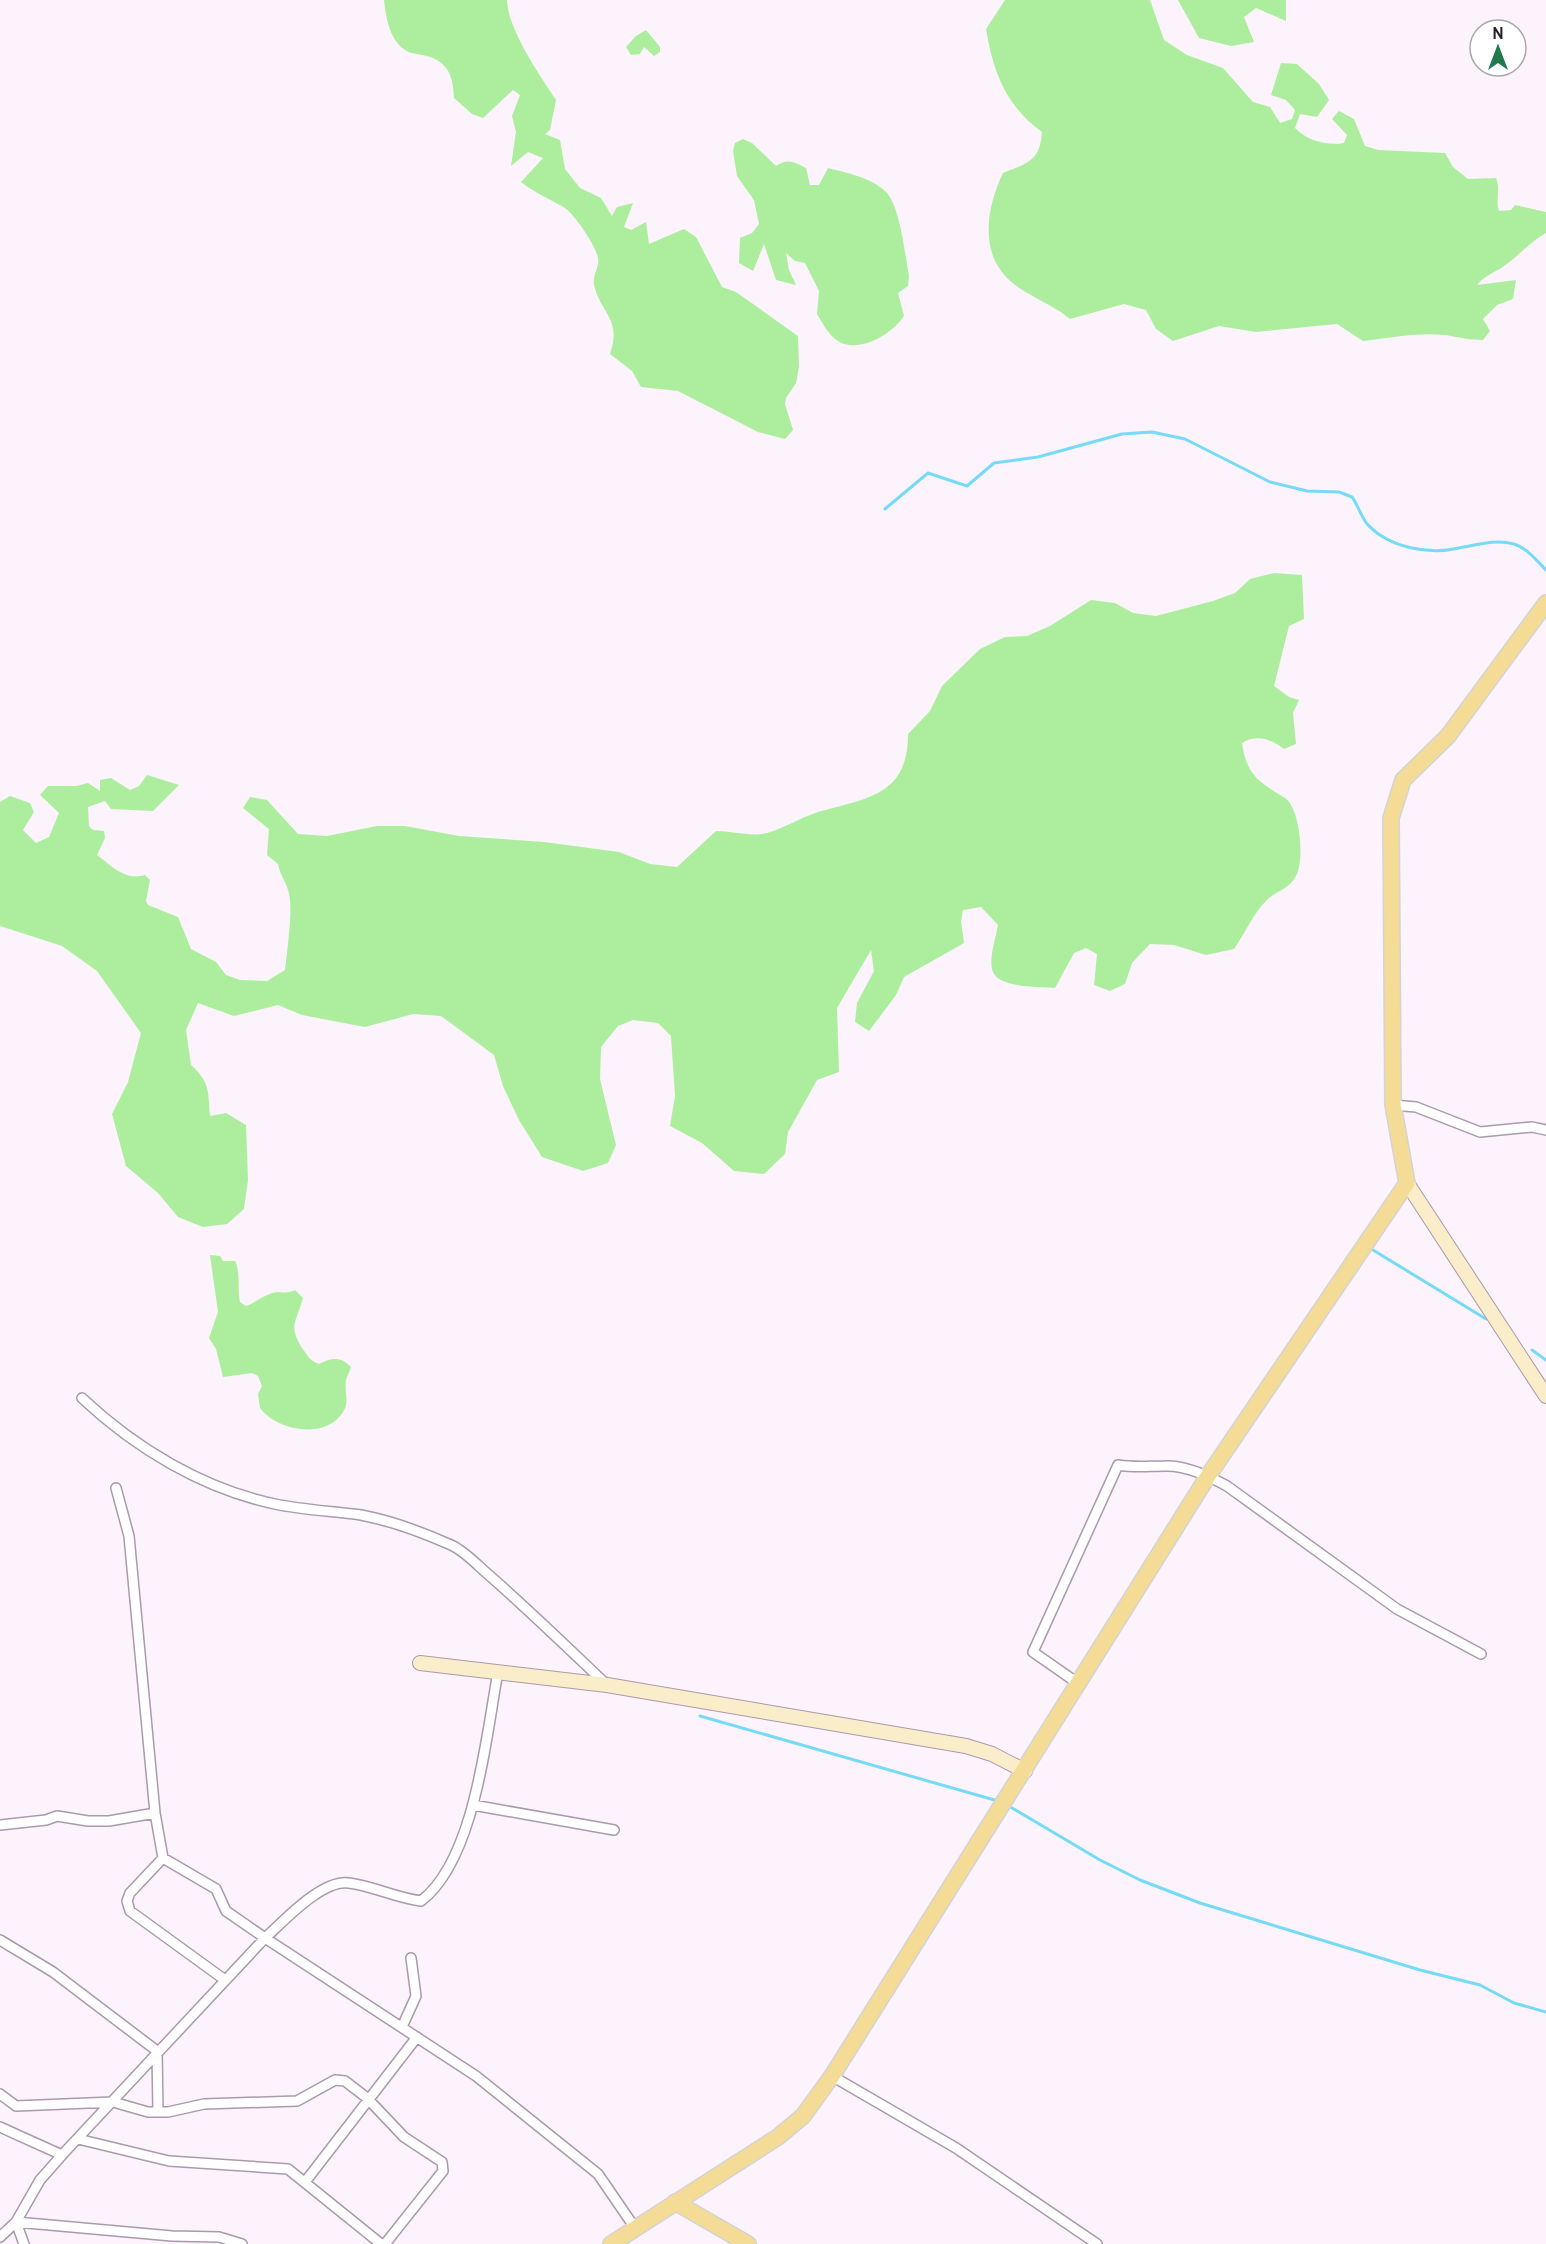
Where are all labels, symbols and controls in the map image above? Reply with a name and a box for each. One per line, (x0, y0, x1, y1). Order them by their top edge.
north arrow (1468, 18, 1528, 78)
text: N (1492, 25, 1504, 45)

